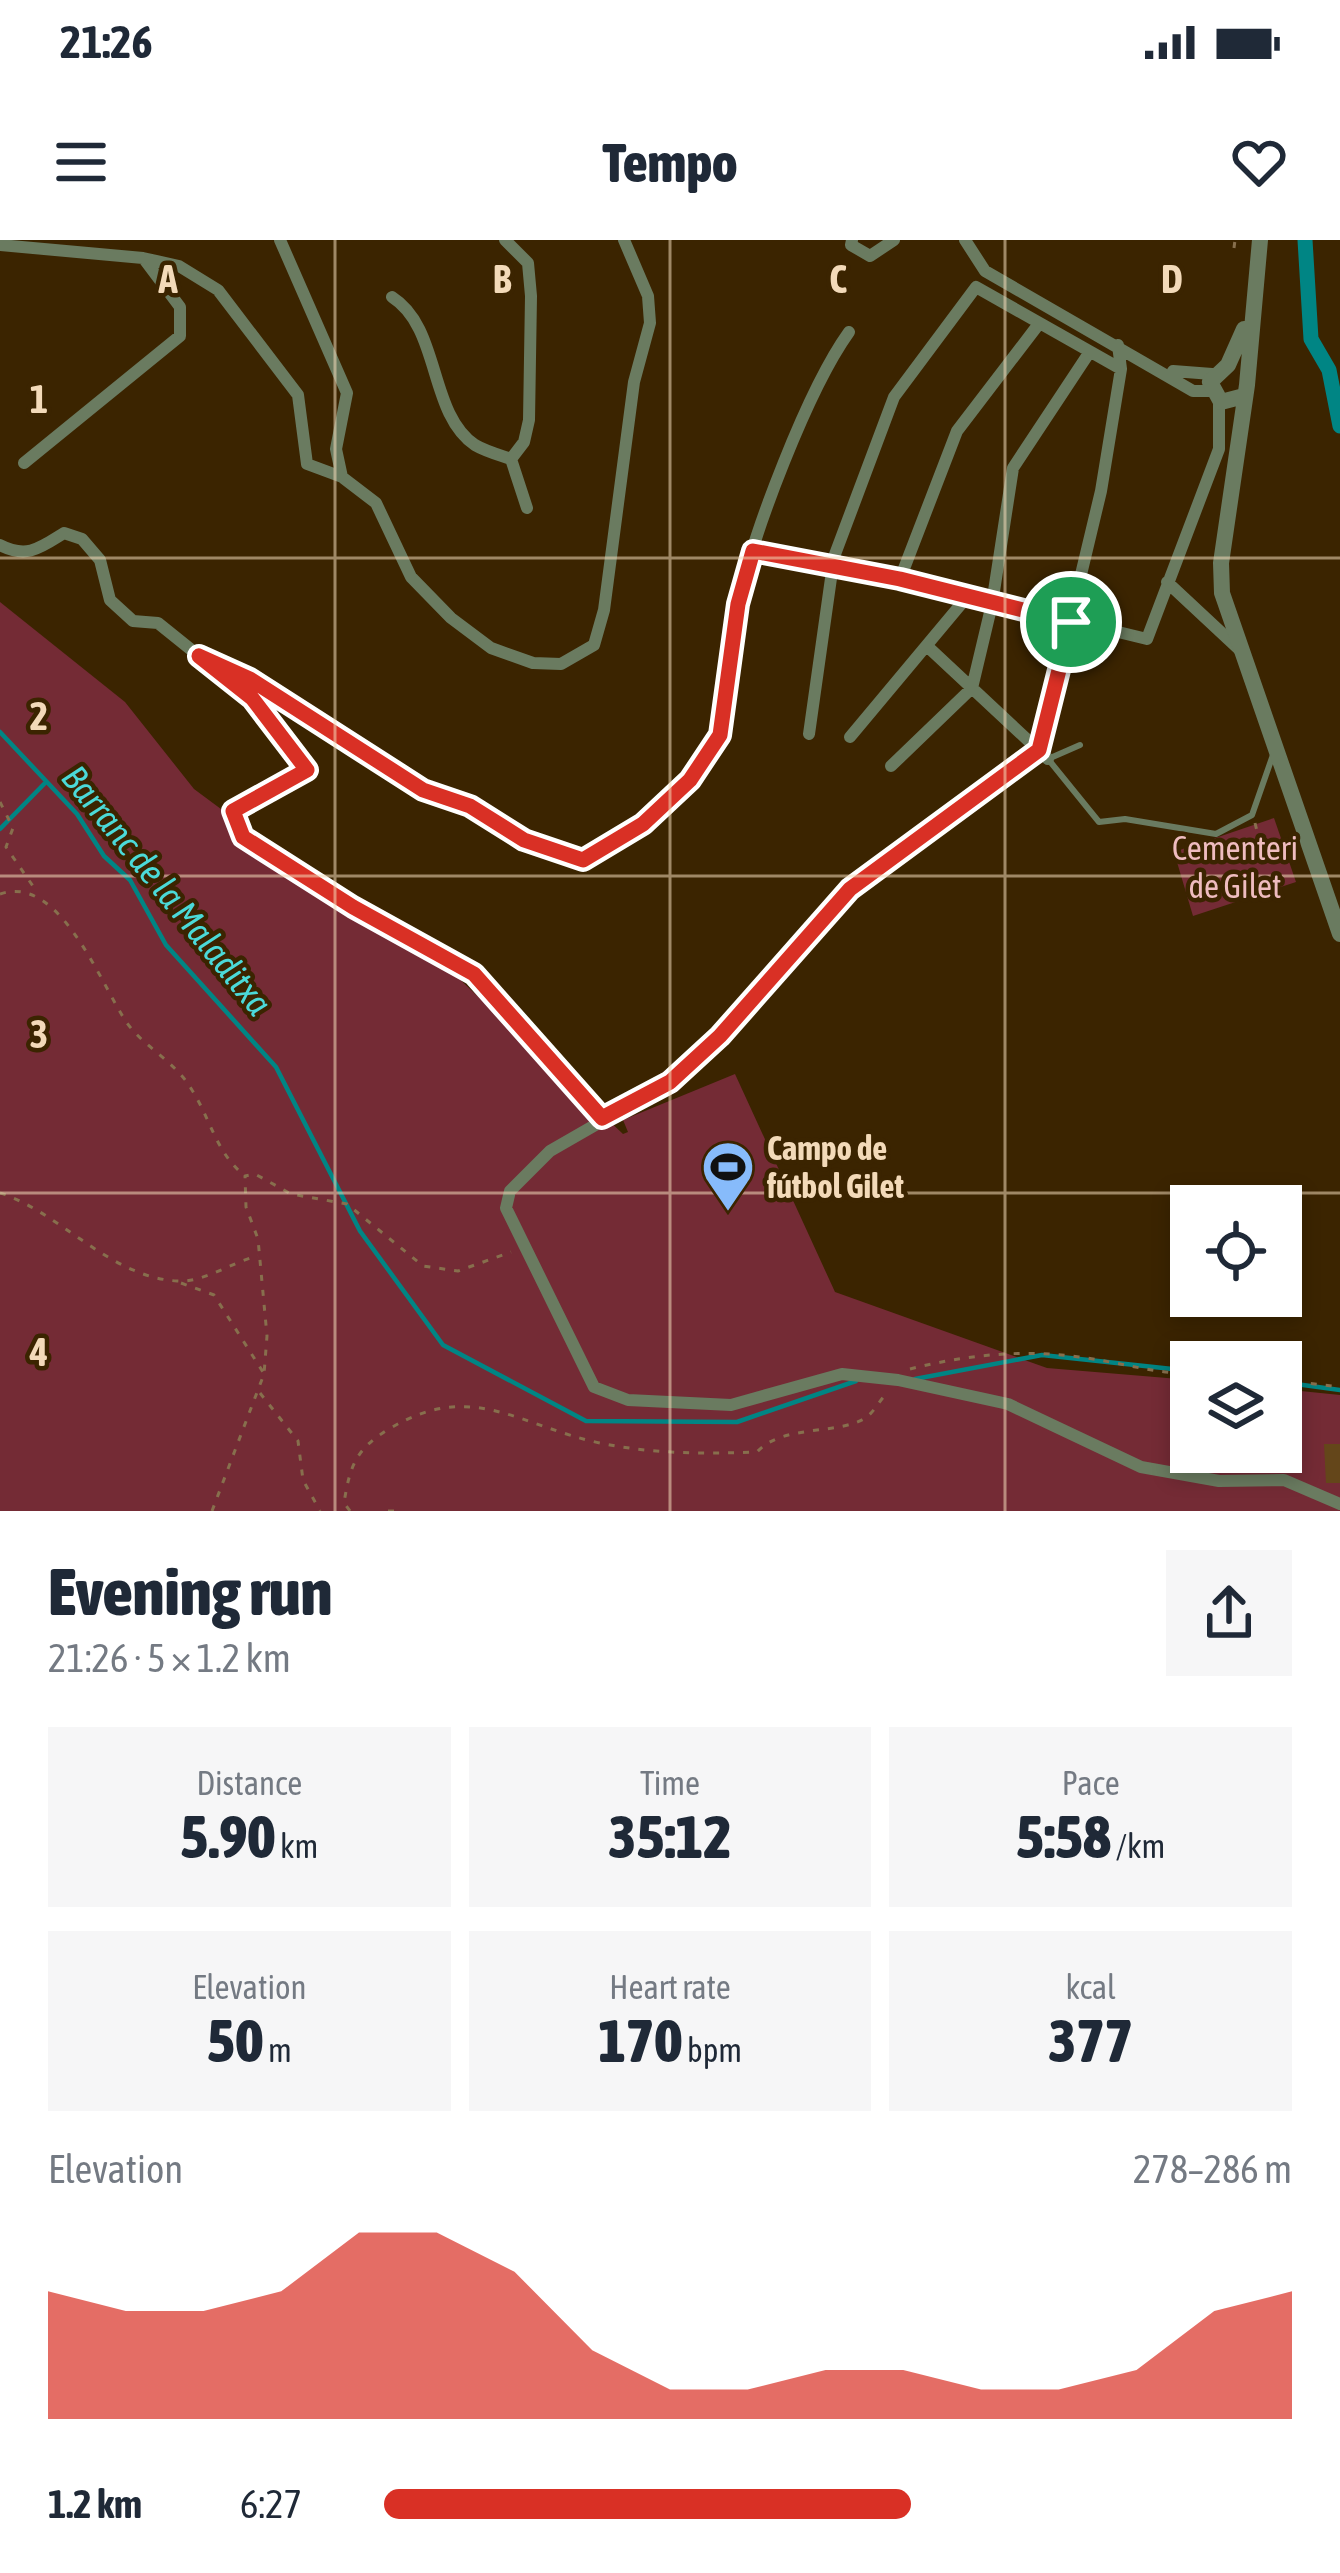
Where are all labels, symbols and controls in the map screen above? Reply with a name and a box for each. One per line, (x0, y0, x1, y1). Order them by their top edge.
text: 21:26 (60, 16, 153, 68)
icon: menu (48, 129, 114, 195)
icon: heart (1226, 129, 1292, 195)
text: Tempo (603, 132, 737, 193)
text: A (157, 257, 178, 301)
text: B (493, 257, 512, 301)
text: C (829, 257, 847, 301)
text: D (1161, 257, 1183, 301)
text: 1 (30, 377, 48, 421)
pin (1020, 571, 1122, 673)
icon: arrive (1038, 589, 1104, 655)
text: 2 (30, 694, 48, 738)
water label: Barranc de la Maladitxa (54, 757, 281, 1023)
park label: Cementeri de Gilet (1172, 829, 1298, 905)
text: 3 (30, 1012, 48, 1056)
place label: Campo de fútbol Gilet (766, 1129, 904, 1205)
sports icon: Campo de fútbol Gilet (700, 1139, 756, 1213)
map controls (1170, 1185, 1302, 1473)
button: locate (1170, 1185, 1302, 1317)
text: 4 (29, 1330, 48, 1374)
button: layers (1170, 1341, 1302, 1473)
button: share (1166, 1550, 1292, 1676)
text: Evening run (48, 1553, 333, 1629)
text: 21:26 · 5 × 1.2 km (48, 1636, 291, 1680)
text: Distance (196, 1764, 302, 1802)
text: Time (640, 1764, 700, 1802)
text: Pace (1062, 1764, 1120, 1802)
text: 5.90 (180, 1802, 276, 1871)
text: 35:12 (608, 1802, 732, 1871)
text: 5:58 (1016, 1802, 1111, 1871)
text: km (276, 1827, 318, 1865)
text: /km (1111, 1827, 1165, 1865)
text: Elevation (192, 1968, 307, 2006)
text: Heart rate (609, 1968, 731, 2006)
text: kcal (1066, 1968, 1116, 2006)
text: 50 (207, 2006, 263, 2075)
text: 170 (598, 2006, 683, 2075)
text: 377 (1048, 2006, 1133, 2075)
text: m (263, 2031, 292, 2069)
text: bpm (683, 2031, 742, 2069)
text: Elevation (48, 2147, 183, 2191)
text: 278–286 m (1133, 2147, 1292, 2191)
text: 1.2 km (48, 2482, 142, 2526)
text: 6:27 (240, 2482, 302, 2526)

